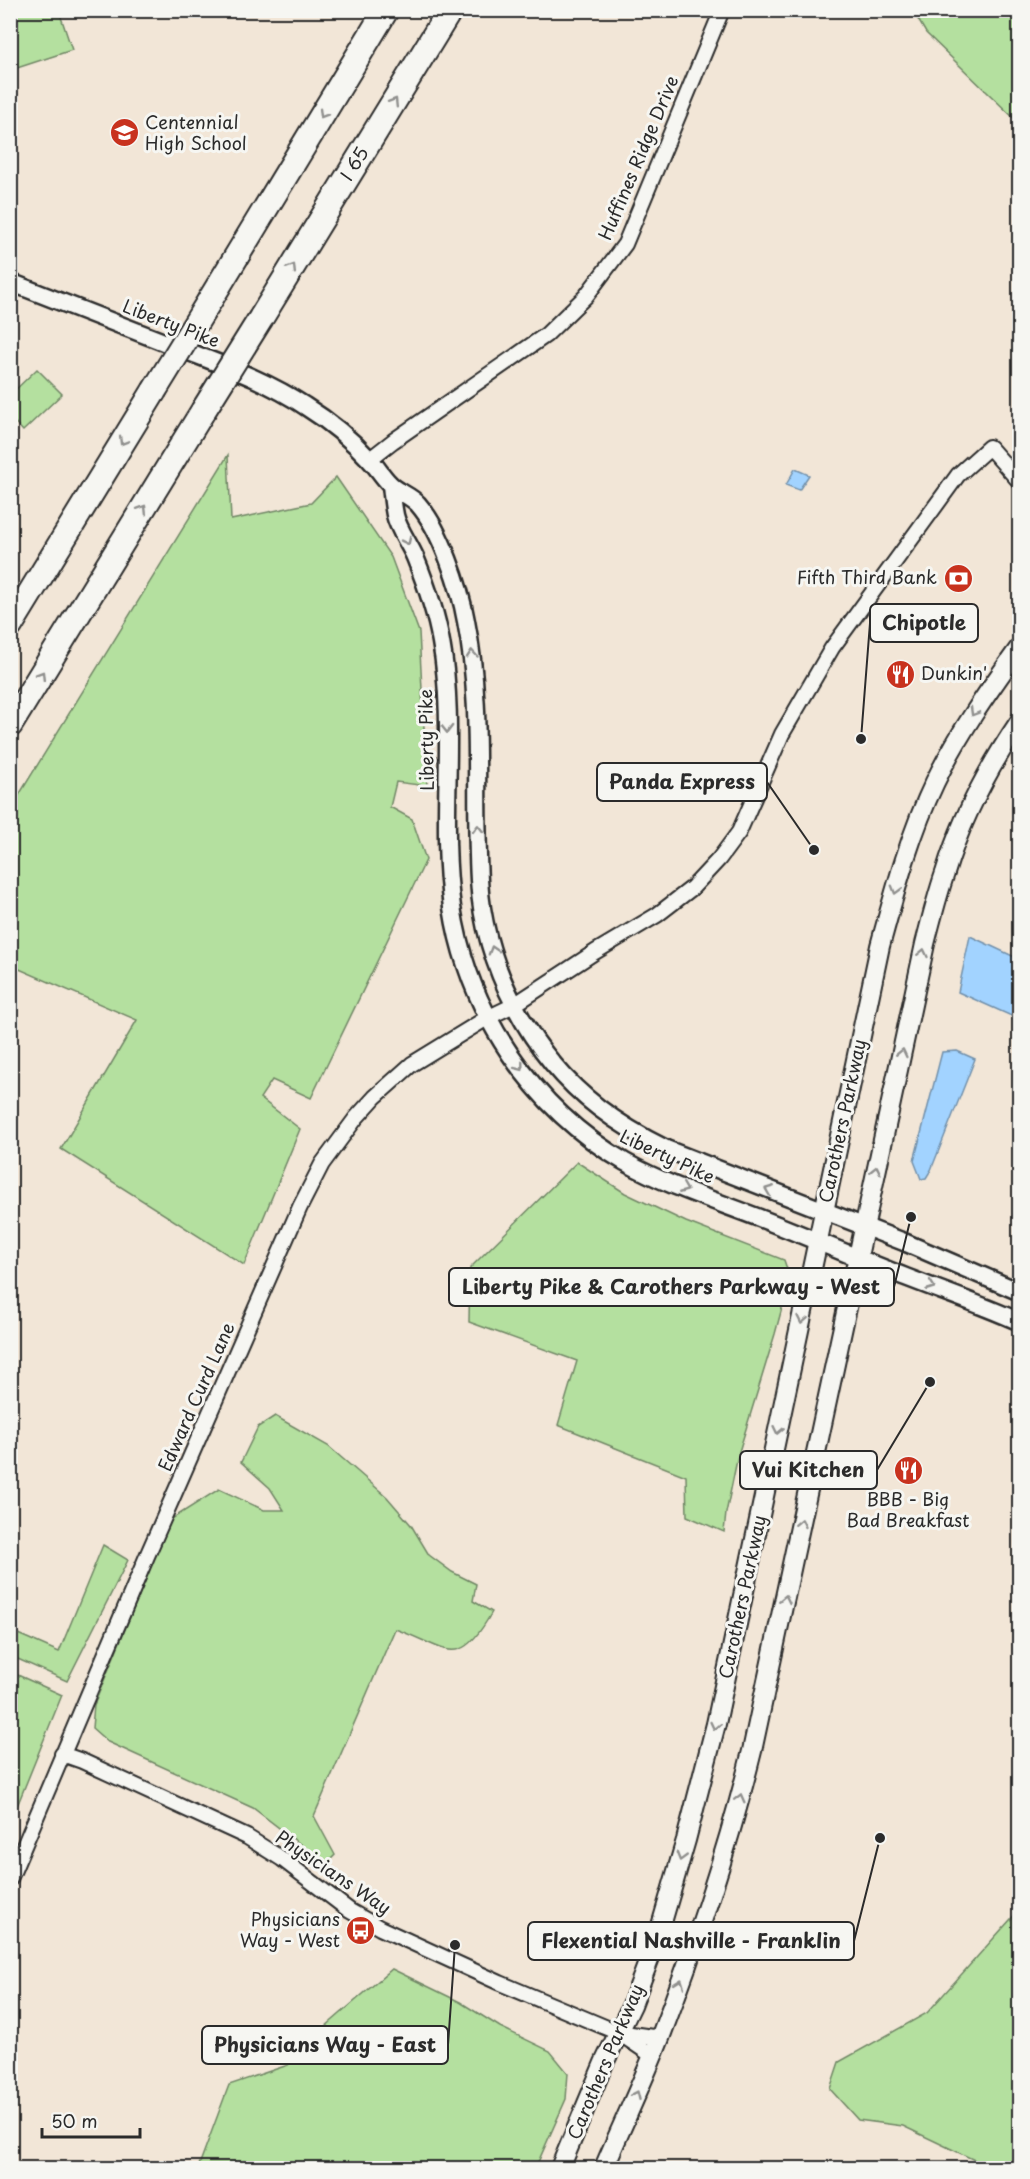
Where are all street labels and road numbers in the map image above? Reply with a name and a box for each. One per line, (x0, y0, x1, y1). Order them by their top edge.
street label: Huffines Ridge Drive (591, 71, 684, 244)
street label: I 65 (333, 141, 375, 186)
street label: Liberty Pike (119, 292, 224, 353)
street label: Liberty Pike (411, 689, 440, 791)
street label: Carothers Parkway (811, 1036, 872, 1205)
street label: Liberty Pike (616, 1122, 720, 1189)
street label: Edward Curd Lane (151, 1317, 241, 1475)
street label: Carothers Parkway (711, 1512, 772, 1681)
street label: Physicians Way (271, 1823, 397, 1921)
street label: Carothers Parkway (560, 1979, 650, 2143)

